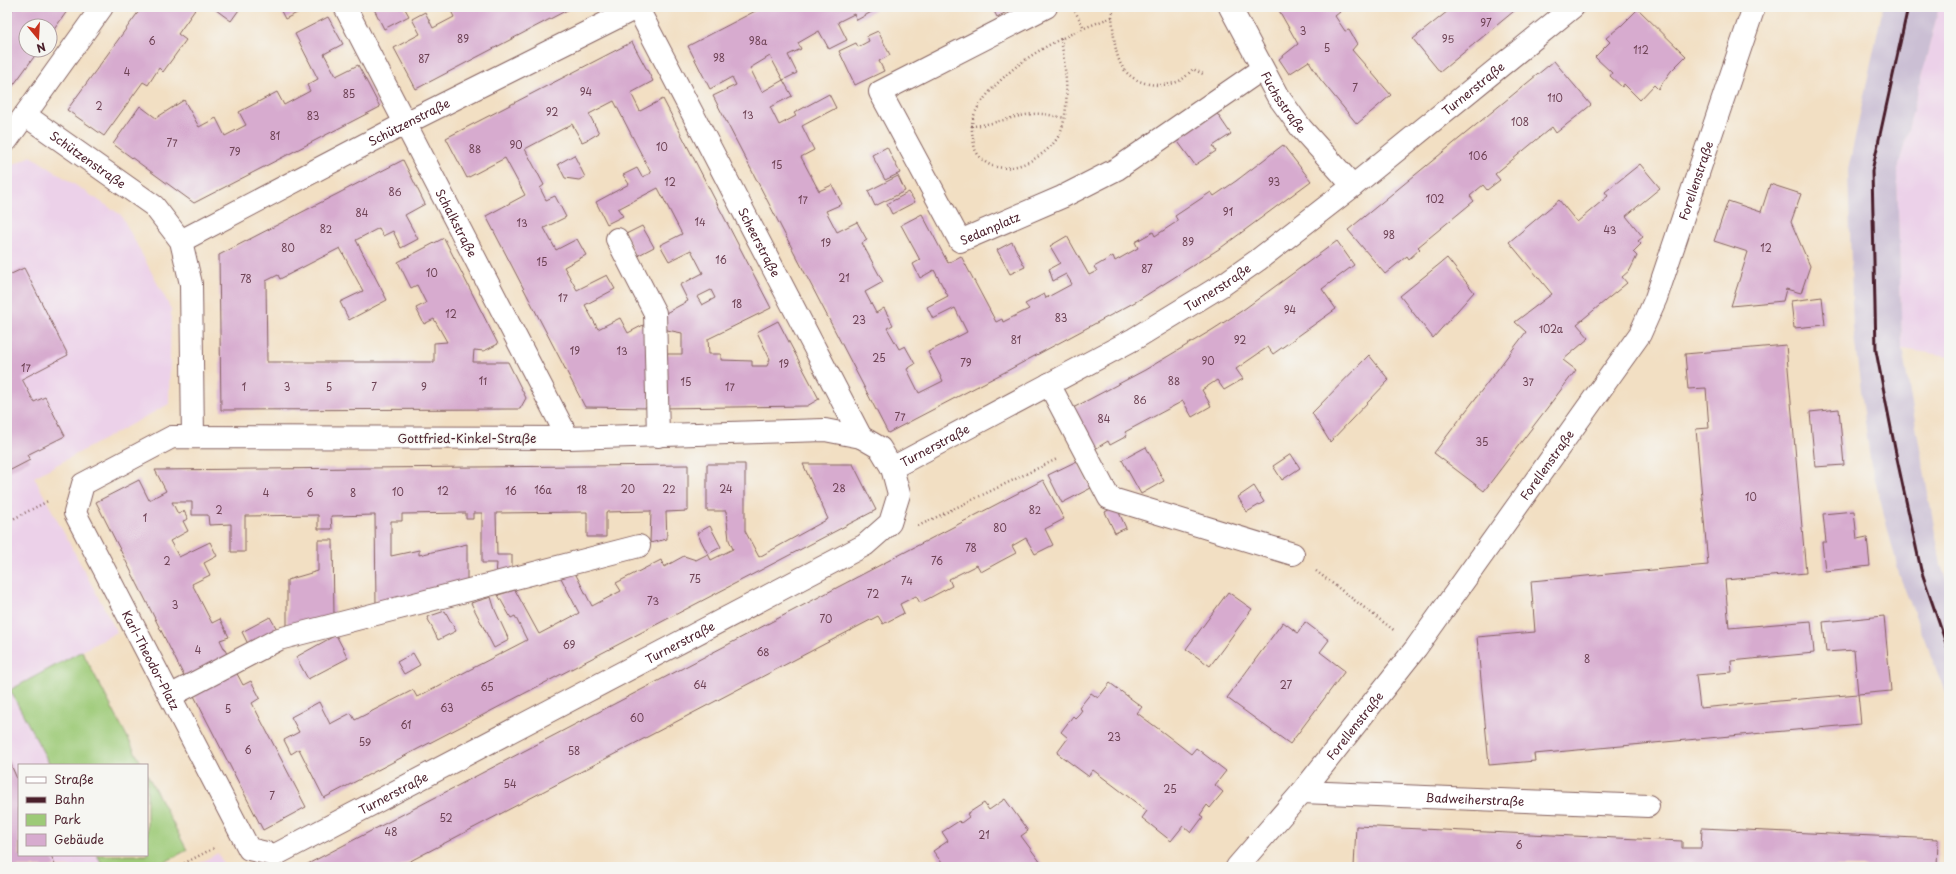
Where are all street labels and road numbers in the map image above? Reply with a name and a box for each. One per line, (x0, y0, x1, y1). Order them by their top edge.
street label: Turnerstraße (1438, 57, 1508, 119)
street label: Fuchsstraße (1257, 68, 1310, 137)
street label: Schützenstraße (365, 94, 453, 150)
street label: Schützenstraße (46, 126, 130, 193)
street label: Forellenstraße (1674, 138, 1717, 223)
street label: Schalkstraße (431, 185, 482, 260)
street label: Scheerstraße (734, 204, 785, 280)
street label: Sedanplatz (957, 207, 1023, 249)
street label: Turnerstraße (1181, 259, 1254, 315)
street label: Turnerstraße (897, 419, 972, 471)
street label: Forellenstraße (1515, 426, 1578, 504)
street label: Gottfried-Kinkel-Straße (398, 429, 536, 447)
street label: Karl-Theodor-Platz (118, 607, 184, 713)
street label: Turnerstraße (642, 617, 718, 668)
street label: Forellenstraße (1322, 688, 1387, 764)
street label: Turnerstraße (355, 767, 431, 819)
street label: Badweiherstraße (1425, 788, 1525, 810)

